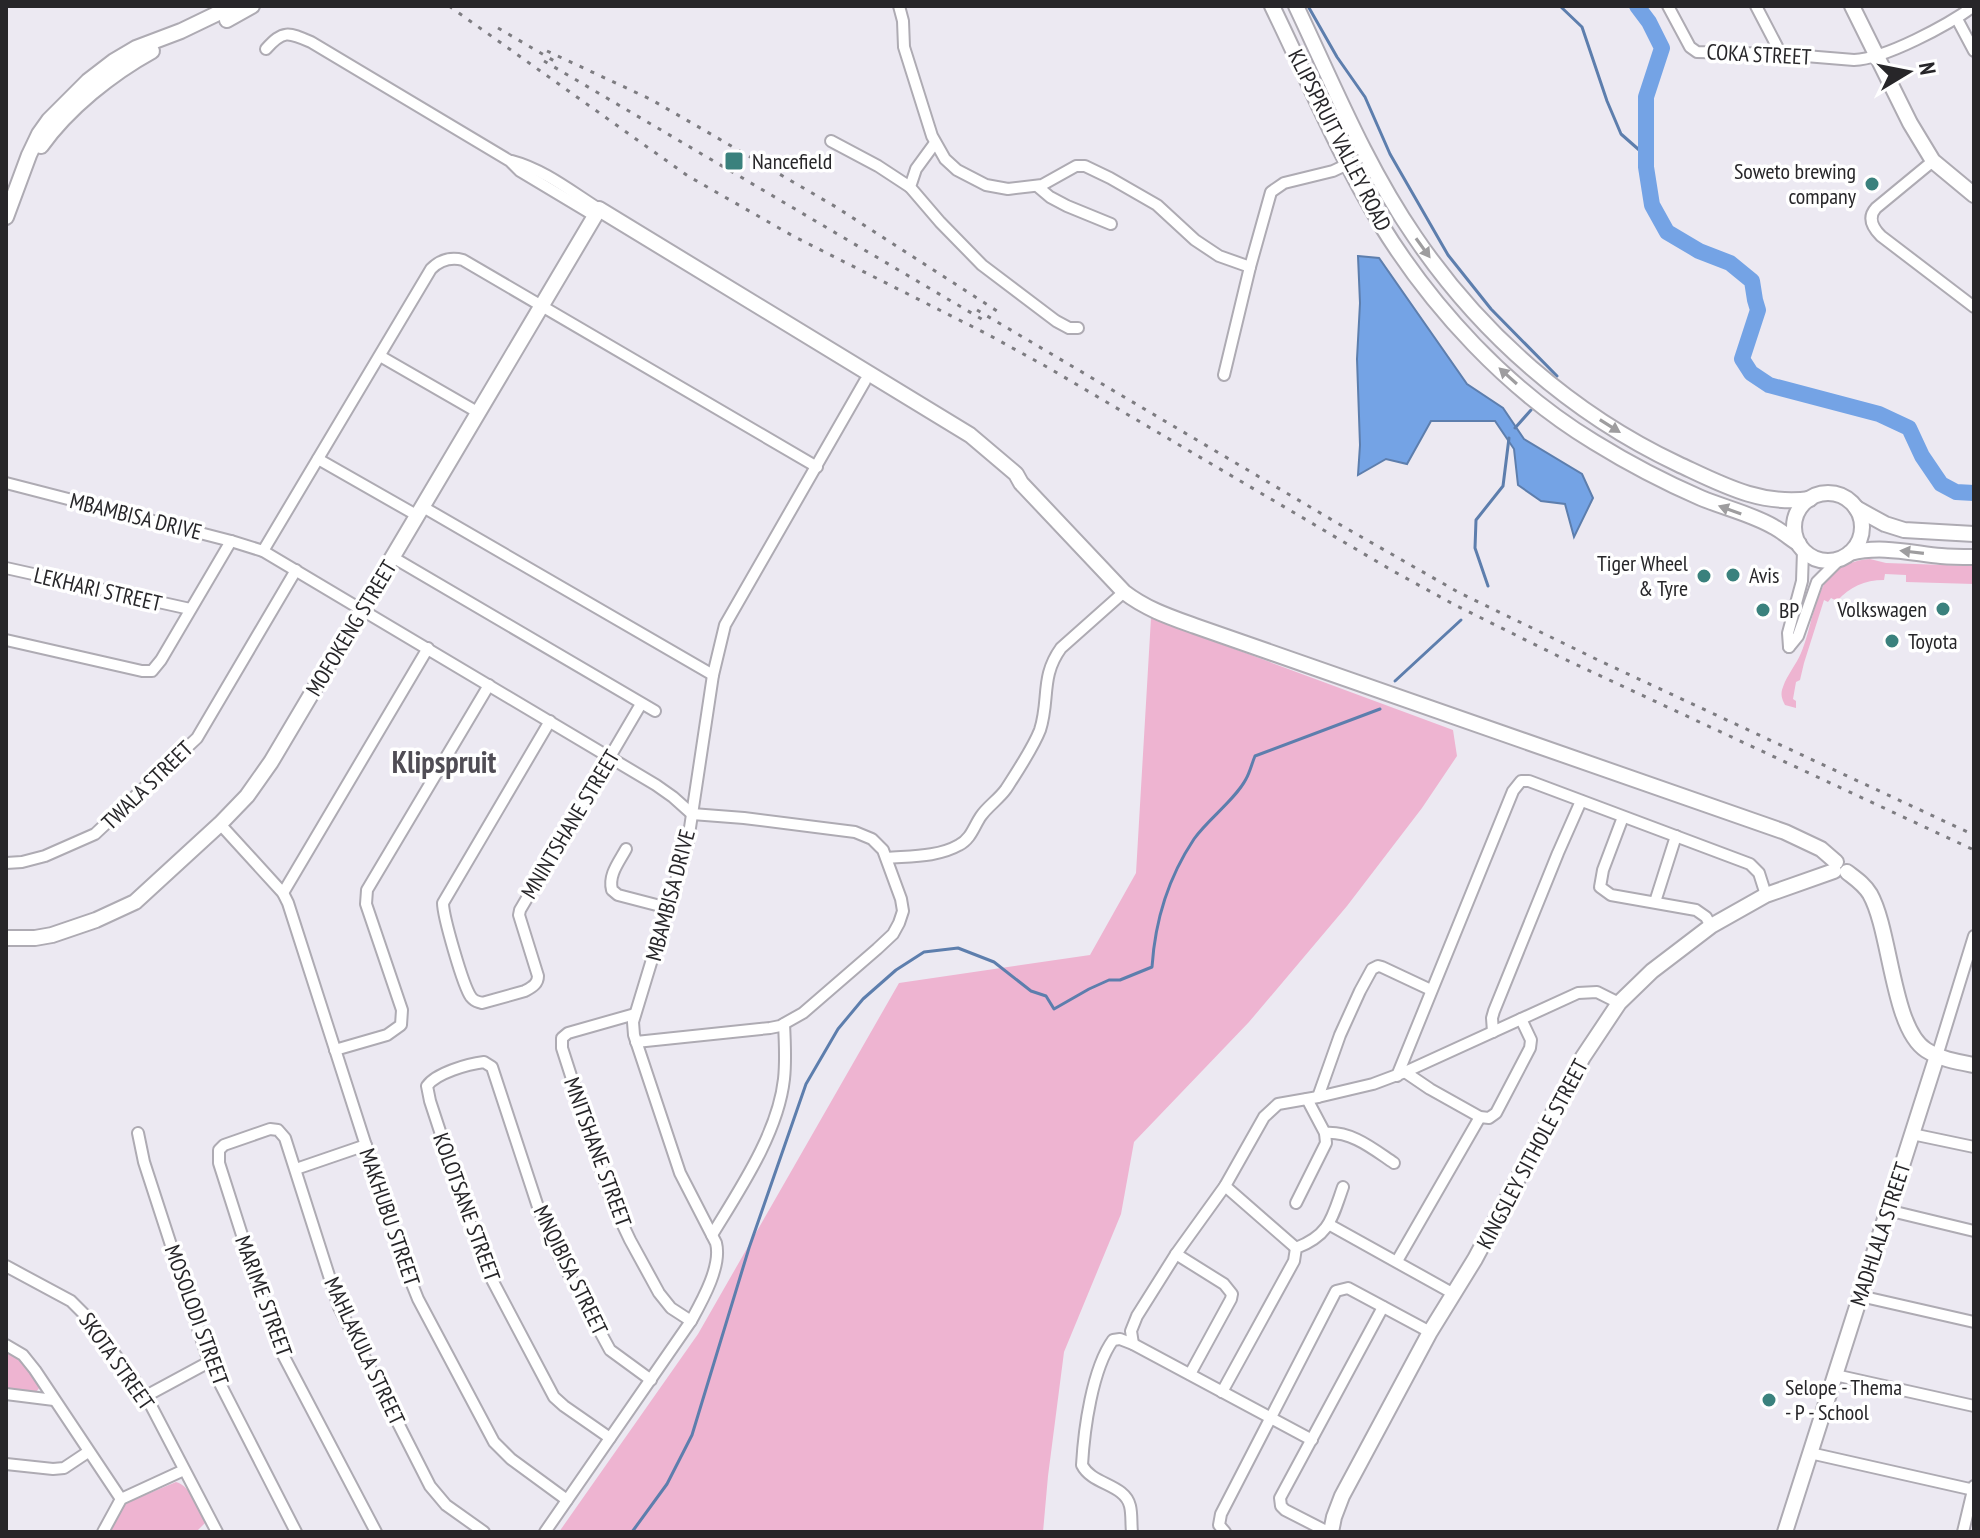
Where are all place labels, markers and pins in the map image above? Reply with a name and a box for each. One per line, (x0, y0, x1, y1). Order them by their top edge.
place label: Nancefield (752, 147, 832, 175)
marker: Nancefield (723, 150, 745, 172)
place label: Soweto brewing company (1734, 157, 1857, 210)
marker: Soweto brewing company (1863, 175, 1881, 193)
place label: Tiger Wheel & Tyre (1597, 549, 1689, 602)
place label: Avis (1749, 561, 1779, 589)
marker: Avis (1724, 566, 1742, 584)
marker: Tiger Wheel & Tyre (1695, 567, 1713, 585)
place label: Volkswagen (1836, 595, 1927, 623)
place label: BP (1779, 596, 1799, 624)
marker: Volkswagen (1934, 600, 1952, 618)
marker: BP (1754, 601, 1772, 619)
place label: Toyota (1908, 627, 1957, 655)
marker: Toyota (1883, 632, 1901, 650)
place label: Selope - Thema - P - School (1785, 1373, 1902, 1426)
marker: Selope - Thema - P - School (1760, 1391, 1778, 1409)

